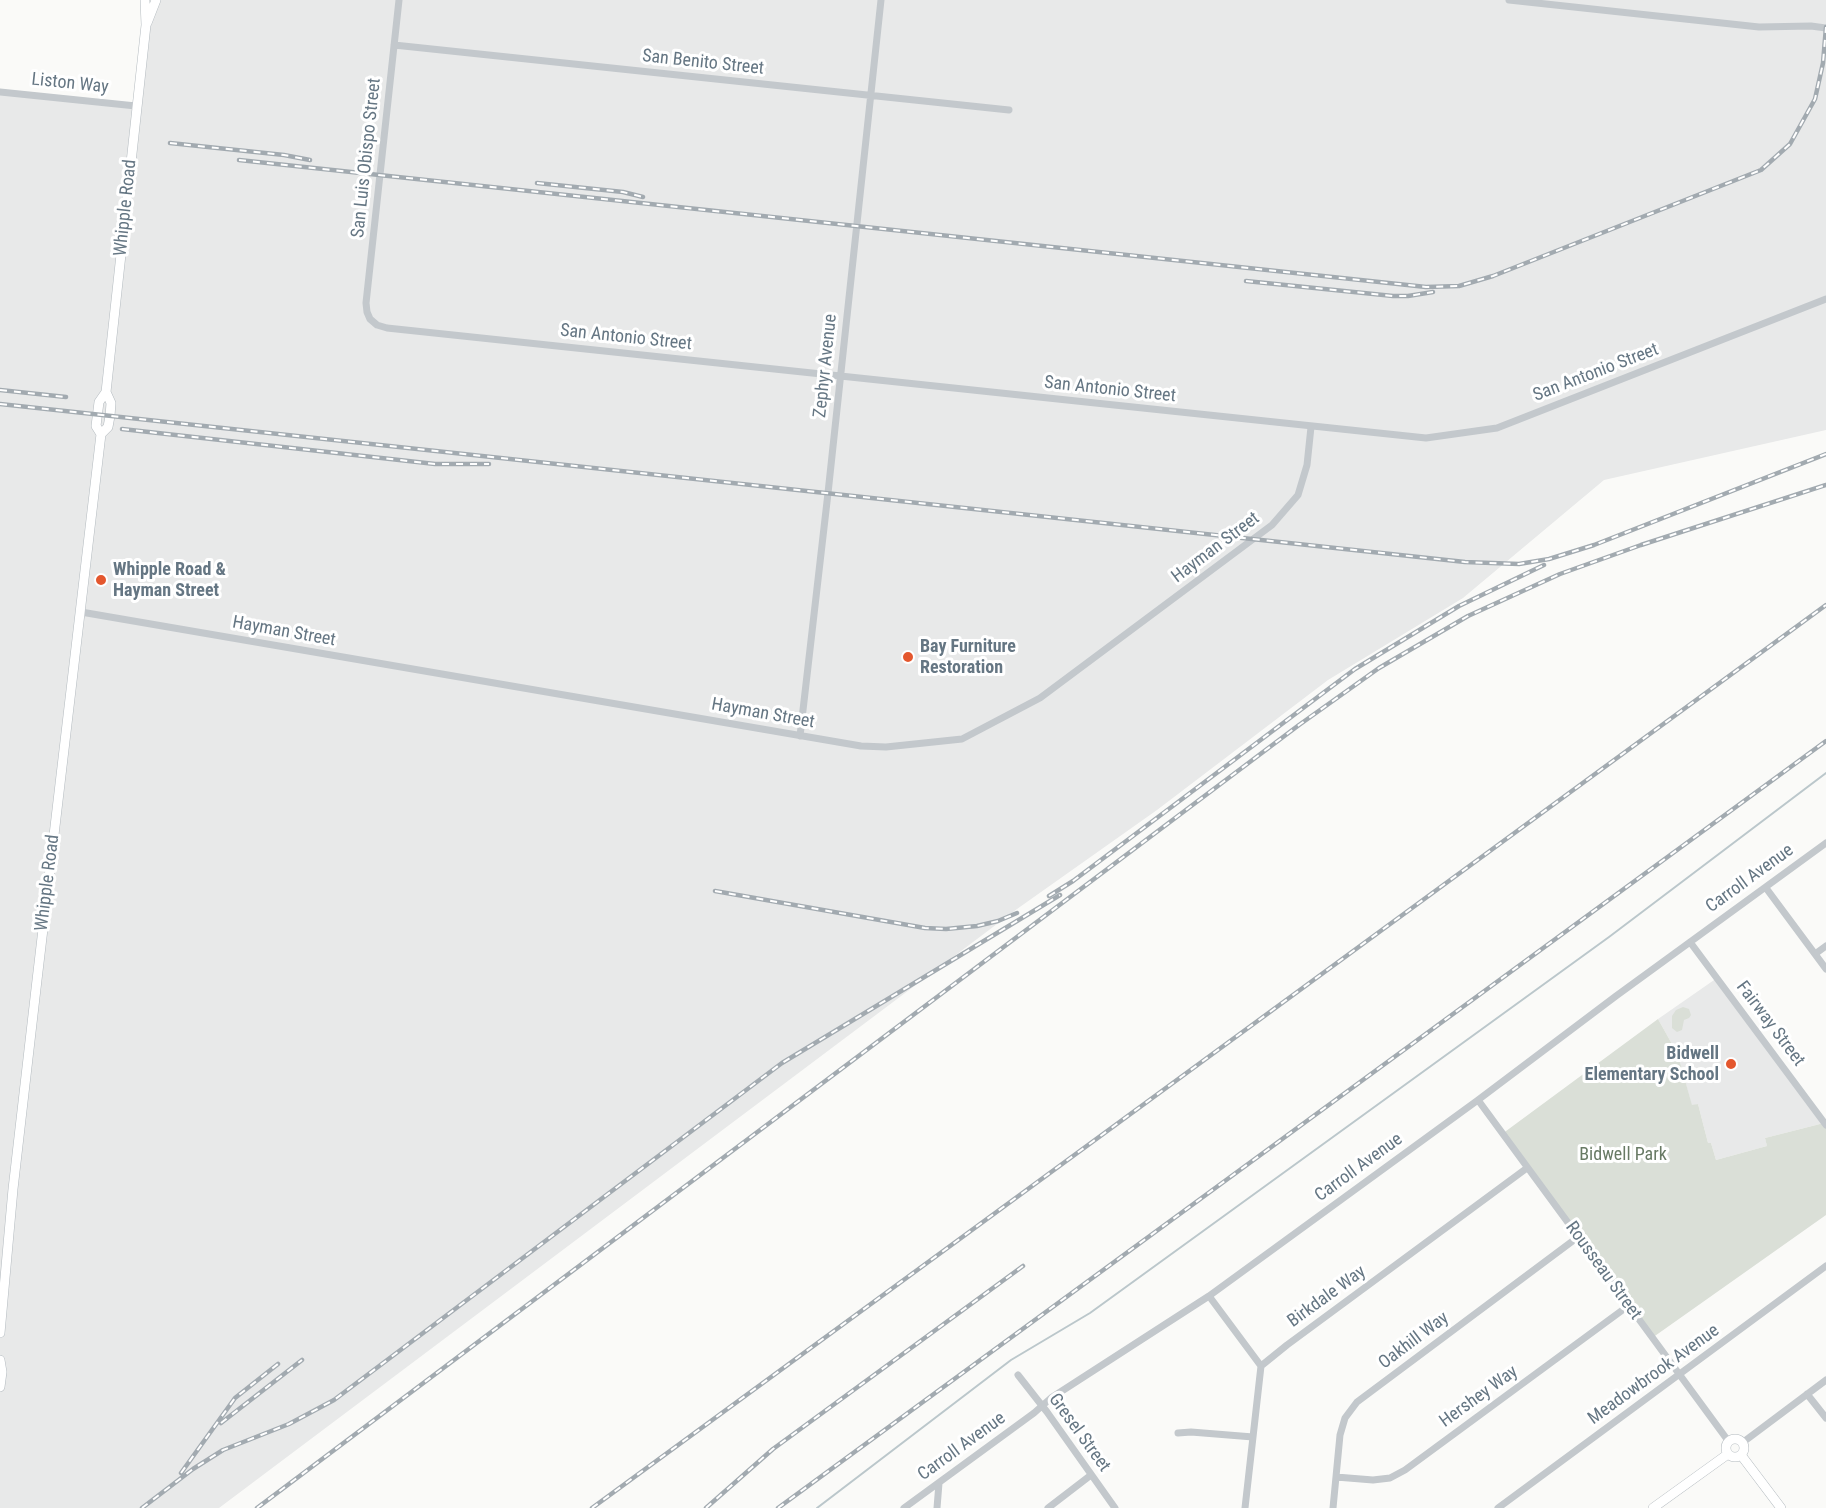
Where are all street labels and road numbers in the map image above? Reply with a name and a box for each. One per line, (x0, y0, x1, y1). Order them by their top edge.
street label: San Benito Street (641, 46, 765, 80)
street label: Liston Way (30, 69, 110, 99)
street label: San Luis Obispo Street (348, 77, 386, 239)
street label: Whipple Road (110, 159, 142, 257)
street label: Zephyr Avenue (810, 313, 842, 419)
street label: San Antonio Street (559, 320, 693, 356)
street label: San Antonio Street (1530, 339, 1662, 407)
street label: San Antonio Street (1043, 372, 1177, 408)
street label: Hayman Street (1168, 508, 1264, 588)
street label: Hayman Street (231, 612, 337, 652)
street label: Hayman Street (710, 694, 816, 734)
street label: Whipple Road (31, 833, 65, 933)
street label: Carroll Avenue (1702, 840, 1798, 918)
street label: Fairway Street (1731, 977, 1809, 1071)
street label: Carroll Avenue (1311, 1129, 1407, 1207)
street label: Rousseau Street (1560, 1218, 1646, 1324)
street label: Birkdale Way (1284, 1262, 1370, 1332)
street label: Oakhill Way (1375, 1308, 1453, 1374)
street label: Meadowbrook Avenue (1584, 1320, 1724, 1430)
street label: Hershey Way (1436, 1361, 1522, 1433)
street label: Gresel Street (1043, 1390, 1115, 1476)
street label: Carroll Avenue (914, 1408, 1010, 1486)

